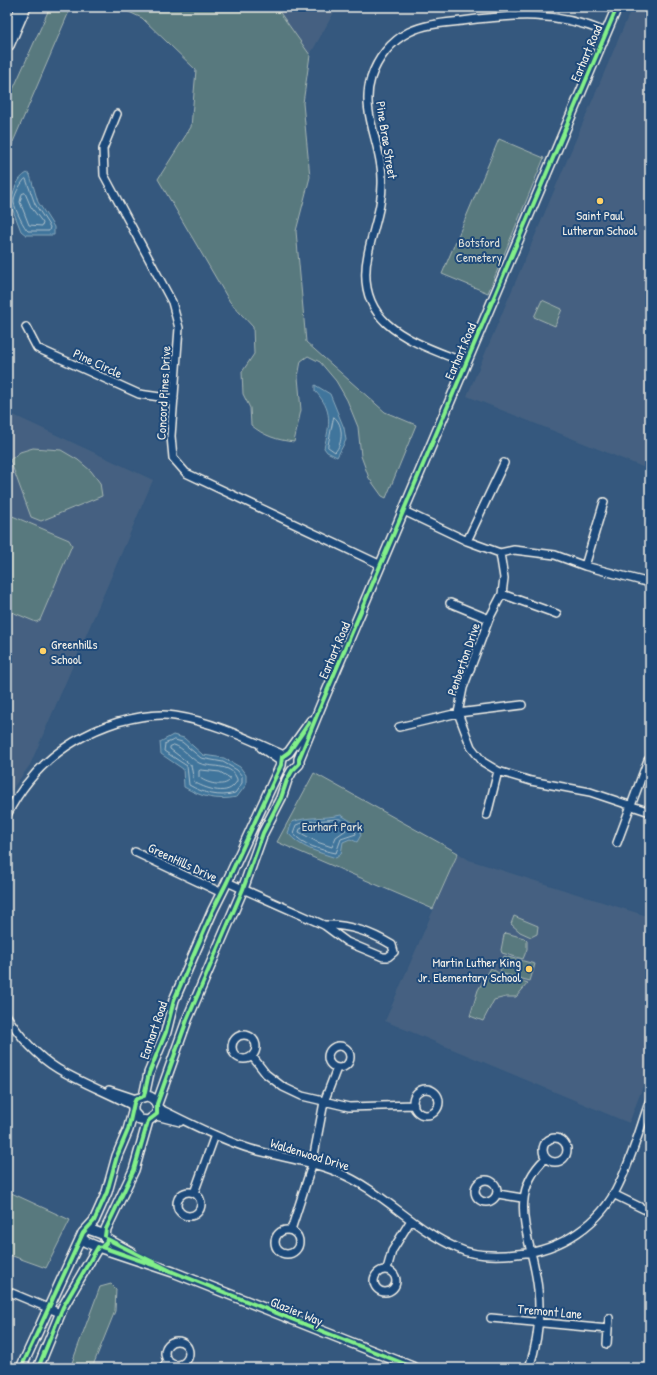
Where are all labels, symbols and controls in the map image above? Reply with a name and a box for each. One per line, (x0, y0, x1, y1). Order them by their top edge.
street label: Earhart Road (566, 22, 606, 84)
street label: Pine Brae Street (372, 100, 402, 181)
marker: Saint Paul Lutheran School (595, 196, 605, 206)
place label: Saint Paul Lutheran School (563, 206, 638, 239)
park label: Botsford Cemetery (456, 233, 503, 266)
street label: Earhart Road (440, 320, 480, 382)
street label: Pine Circle (71, 344, 125, 382)
street label: Concord Pines Drive (152, 345, 174, 441)
street label: Earhart Road (314, 619, 354, 681)
street label: Penberton Drive (442, 620, 484, 698)
place label: Greenhills School (51, 635, 97, 668)
marker: Greenhills School (38, 646, 48, 656)
park label: Earhart Park (302, 817, 363, 835)
street label: GreenHills Drive (145, 838, 221, 886)
place label: Martin Luther King Jr. Elementary School (418, 953, 522, 986)
marker: Martin Luther King Jr. Elementary School (524, 964, 534, 974)
street label: Earhart Road (135, 999, 171, 1061)
street label: Waldenwood Drive (268, 1133, 352, 1175)
street label: Glazier Way (268, 1292, 326, 1330)
street label: Tremont Lane (517, 1299, 583, 1323)

